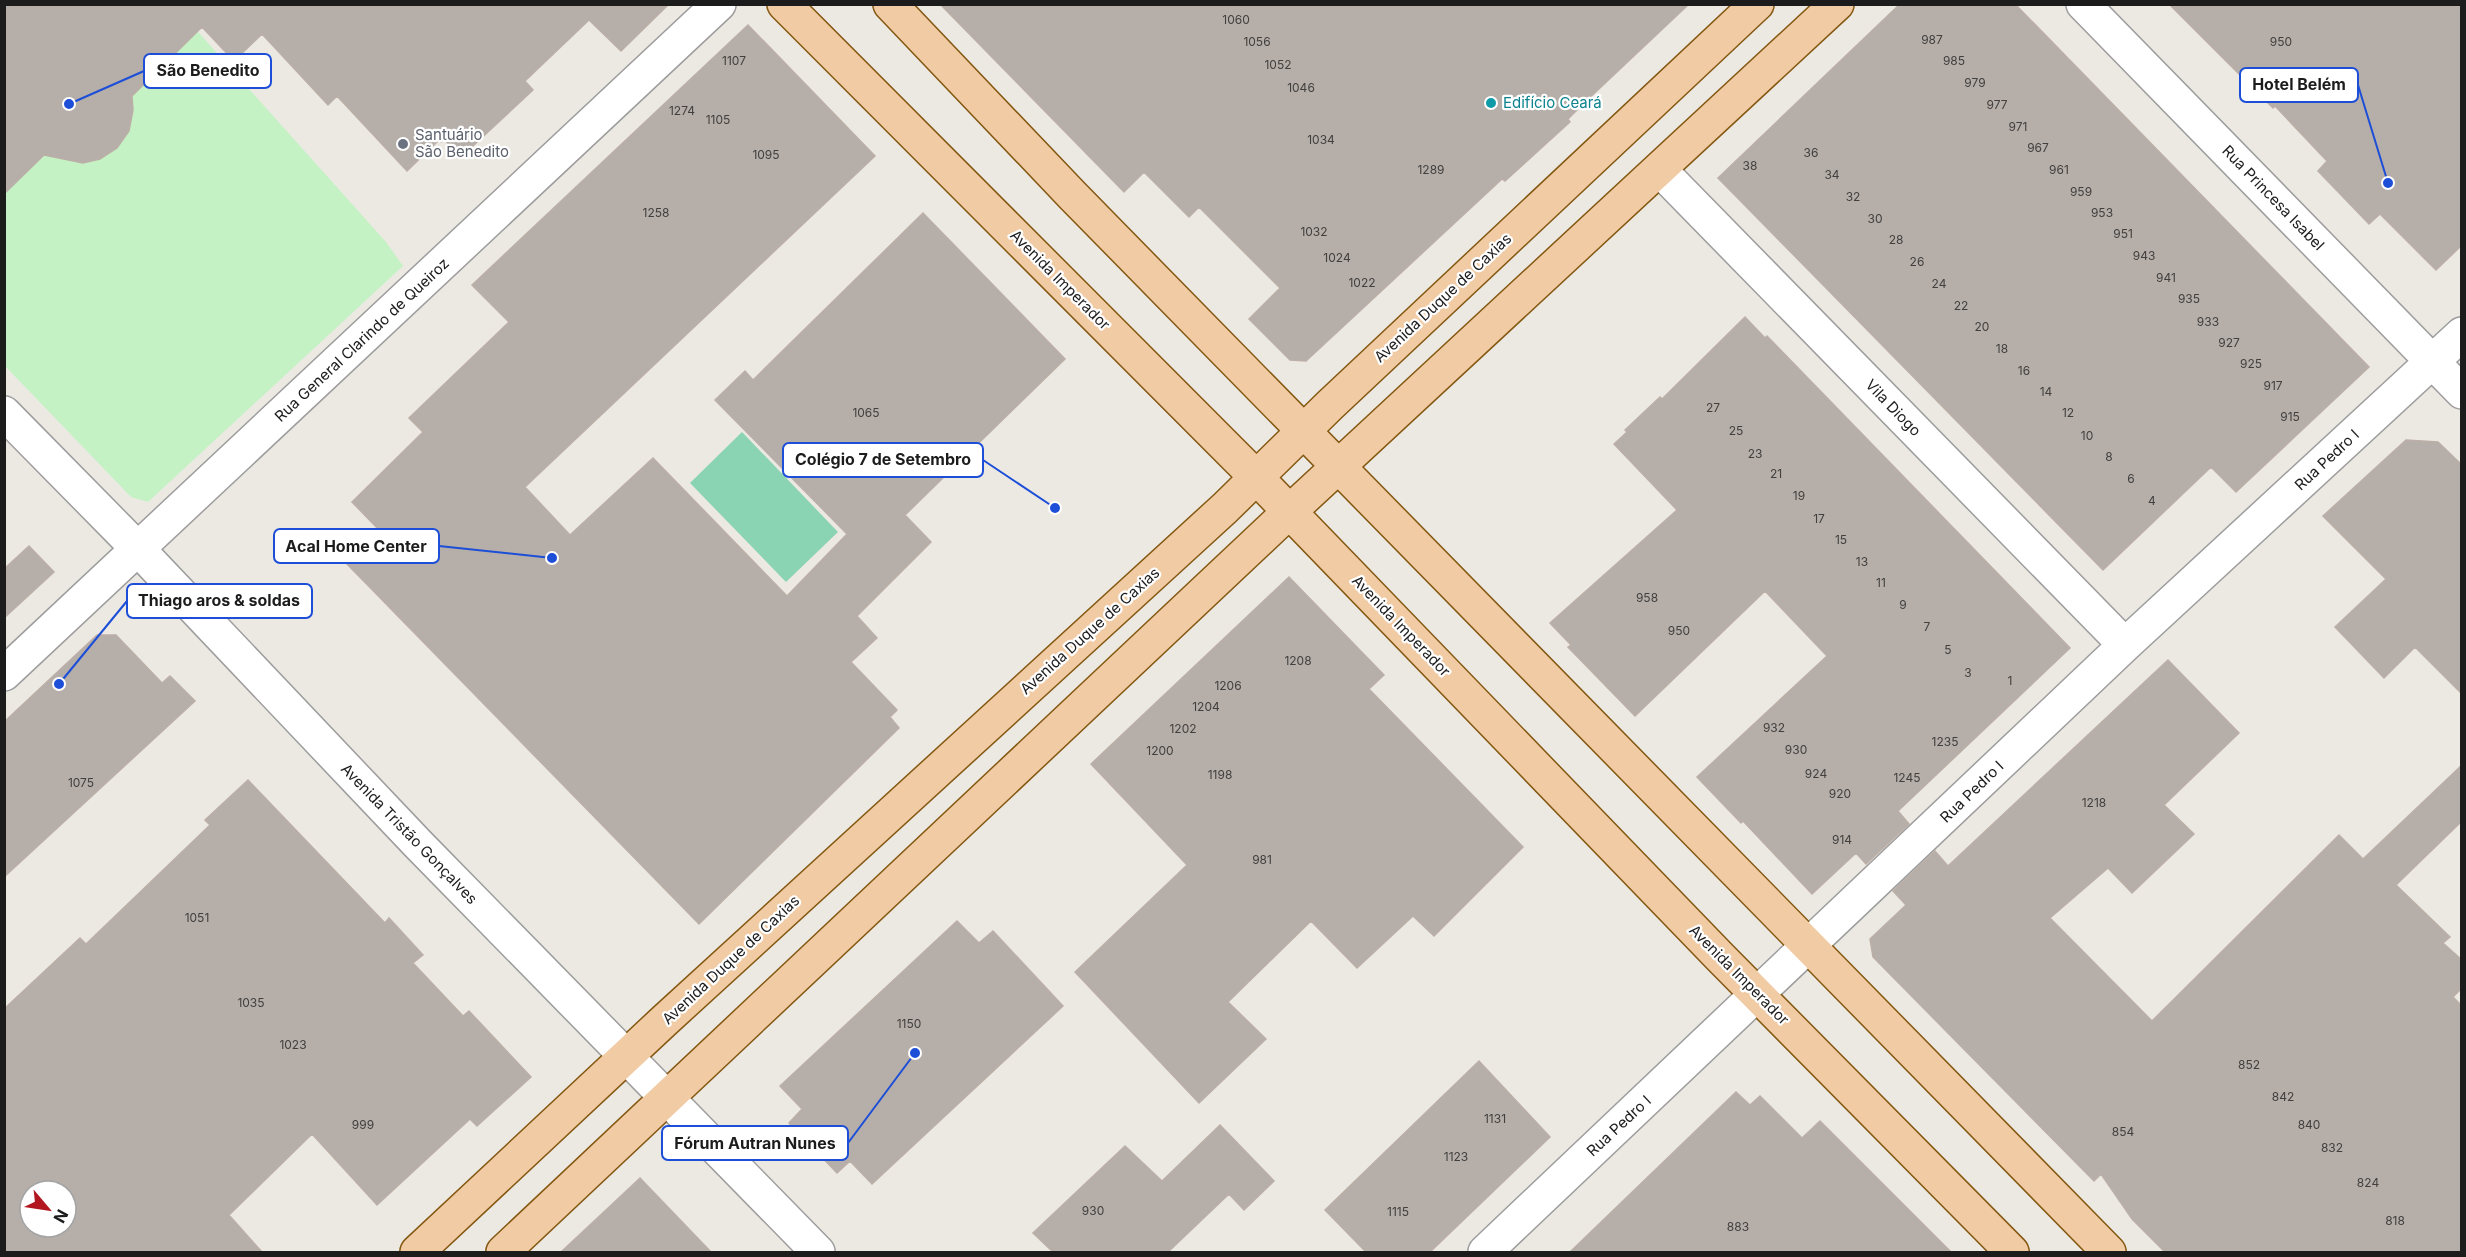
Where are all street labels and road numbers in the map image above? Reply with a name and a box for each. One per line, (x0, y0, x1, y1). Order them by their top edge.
street label: Rua Princesa Isabel (2218, 141, 2328, 254)
street label: Avenida Imperador (1006, 226, 1115, 334)
street label: Avenida Duque de Caxias (1370, 229, 1515, 366)
street label: Rua General Clarindo de Queiroz (270, 254, 453, 426)
street label: Vila Diogo (1862, 375, 1925, 440)
street label: Rua Pedro I (2290, 425, 2363, 494)
street label: Avenida Duque de Caxias (1016, 563, 1163, 698)
street label: Avenida Imperador (1348, 571, 1455, 681)
street label: Rua Pedro I (1936, 757, 2007, 827)
street label: Avenida Tristão Gonçalves (337, 759, 482, 908)
street label: Avenida Duque de Caxias (658, 891, 803, 1028)
street label: Avenida Imperador (1685, 921, 1794, 1029)
street label: Rua Pedro I (1582, 1091, 1655, 1160)

